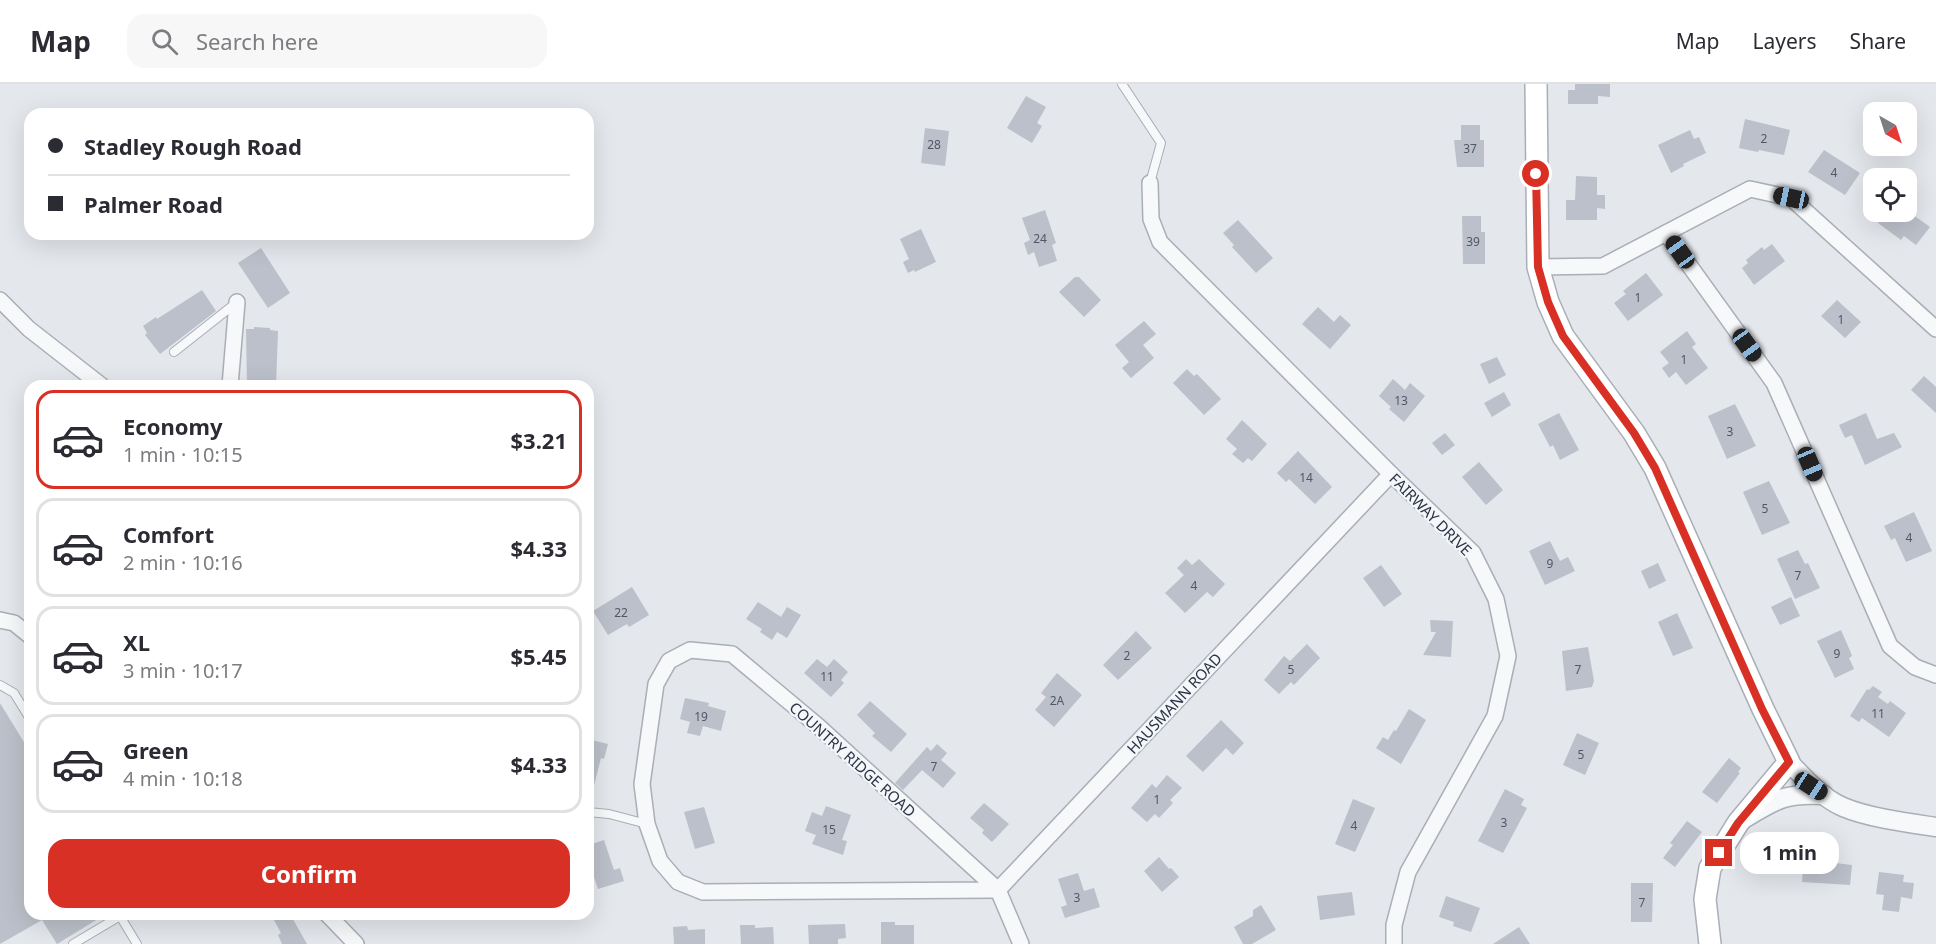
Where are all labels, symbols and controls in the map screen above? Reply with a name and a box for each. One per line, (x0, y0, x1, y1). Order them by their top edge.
search box (127, 14, 547, 68)
text: Map (30, 22, 91, 60)
icon: search (148, 25, 181, 58)
text: Search here (196, 26, 318, 56)
text: Map (1676, 27, 1720, 55)
text: Layers (1753, 27, 1817, 55)
text: Share (1850, 27, 1906, 55)
north arrow (1863, 102, 1917, 156)
map controls (1863, 102, 1917, 222)
house number: 2 (1761, 130, 1768, 147)
text: Stadley Rough Road (84, 131, 302, 161)
house number: 28 (927, 136, 941, 153)
house number: 37 (1463, 140, 1477, 157)
route start (1522, 160, 1549, 187)
house number: 4 (1831, 164, 1838, 181)
button: locate (1863, 168, 1917, 222)
car (1772, 185, 1810, 211)
text: Palmer Road (84, 189, 223, 219)
house number: 24 (1033, 230, 1047, 247)
car (1662, 232, 1698, 272)
house number: 39 (1466, 233, 1480, 250)
house number: 1 (1635, 289, 1641, 306)
house number: 1 (1838, 311, 1844, 328)
car (1729, 325, 1765, 365)
house number: 1 (1681, 351, 1687, 368)
house number: 13 (1394, 392, 1408, 409)
text: Economy (123, 411, 222, 441)
icon: car (51, 413, 105, 467)
house number: 3 (1727, 423, 1734, 440)
text: $3.21 (510, 425, 567, 455)
text: 1 min · 10:15 (123, 441, 243, 468)
car (1795, 444, 1825, 484)
house number: 14 (1299, 469, 1313, 486)
street label: FAIRWAY DRIVE (1386, 469, 1476, 559)
house number: 5 (1762, 500, 1769, 517)
text: Comfort (123, 519, 214, 549)
icon: car (51, 521, 105, 575)
house number: 4 (1906, 529, 1913, 546)
text: $4.33 (510, 533, 567, 563)
text: 2 min · 10:16 (123, 549, 243, 576)
house number: 9 (1547, 555, 1554, 572)
house number: 7 (1795, 567, 1802, 584)
house number: 4 (1191, 577, 1198, 594)
house number: 22 (614, 604, 628, 621)
text: XL (123, 627, 150, 657)
icon: car (51, 629, 105, 683)
text: $5.45 (510, 641, 567, 671)
house number: 9 (1834, 645, 1841, 662)
house number: 2 (1124, 647, 1131, 664)
street label: HAUSMANN ROAD (1122, 648, 1226, 758)
text: 3 min · 10:17 (123, 657, 243, 684)
house number: 5 (1288, 661, 1295, 678)
house number: 7 (1575, 661, 1582, 678)
house number: 11 (820, 668, 834, 685)
house number: 2A (1050, 692, 1065, 709)
street label: COUNTRY RIDGE ROAD (786, 697, 920, 821)
house number: 11 (1871, 705, 1885, 722)
house number: 19 (694, 708, 708, 725)
text: Green (123, 735, 189, 765)
icon: car (51, 737, 105, 791)
house number: 5 (1578, 746, 1585, 763)
text: $4.33 (510, 749, 567, 779)
house number: 7 (931, 758, 938, 775)
text: 4 min · 10:18 (123, 765, 243, 792)
car (1791, 769, 1831, 803)
house number: 1 (1154, 791, 1160, 808)
house number: 3 (1501, 814, 1508, 831)
house number: 4 (1351, 817, 1358, 834)
house number: 15 (822, 821, 836, 838)
callout: 1 min (1740, 832, 1839, 874)
button: Confirm (48, 839, 570, 908)
route end (1705, 839, 1732, 866)
text: 1 min (1762, 839, 1817, 866)
house number: 3 (1074, 889, 1081, 906)
house number: 7 (1639, 894, 1646, 911)

